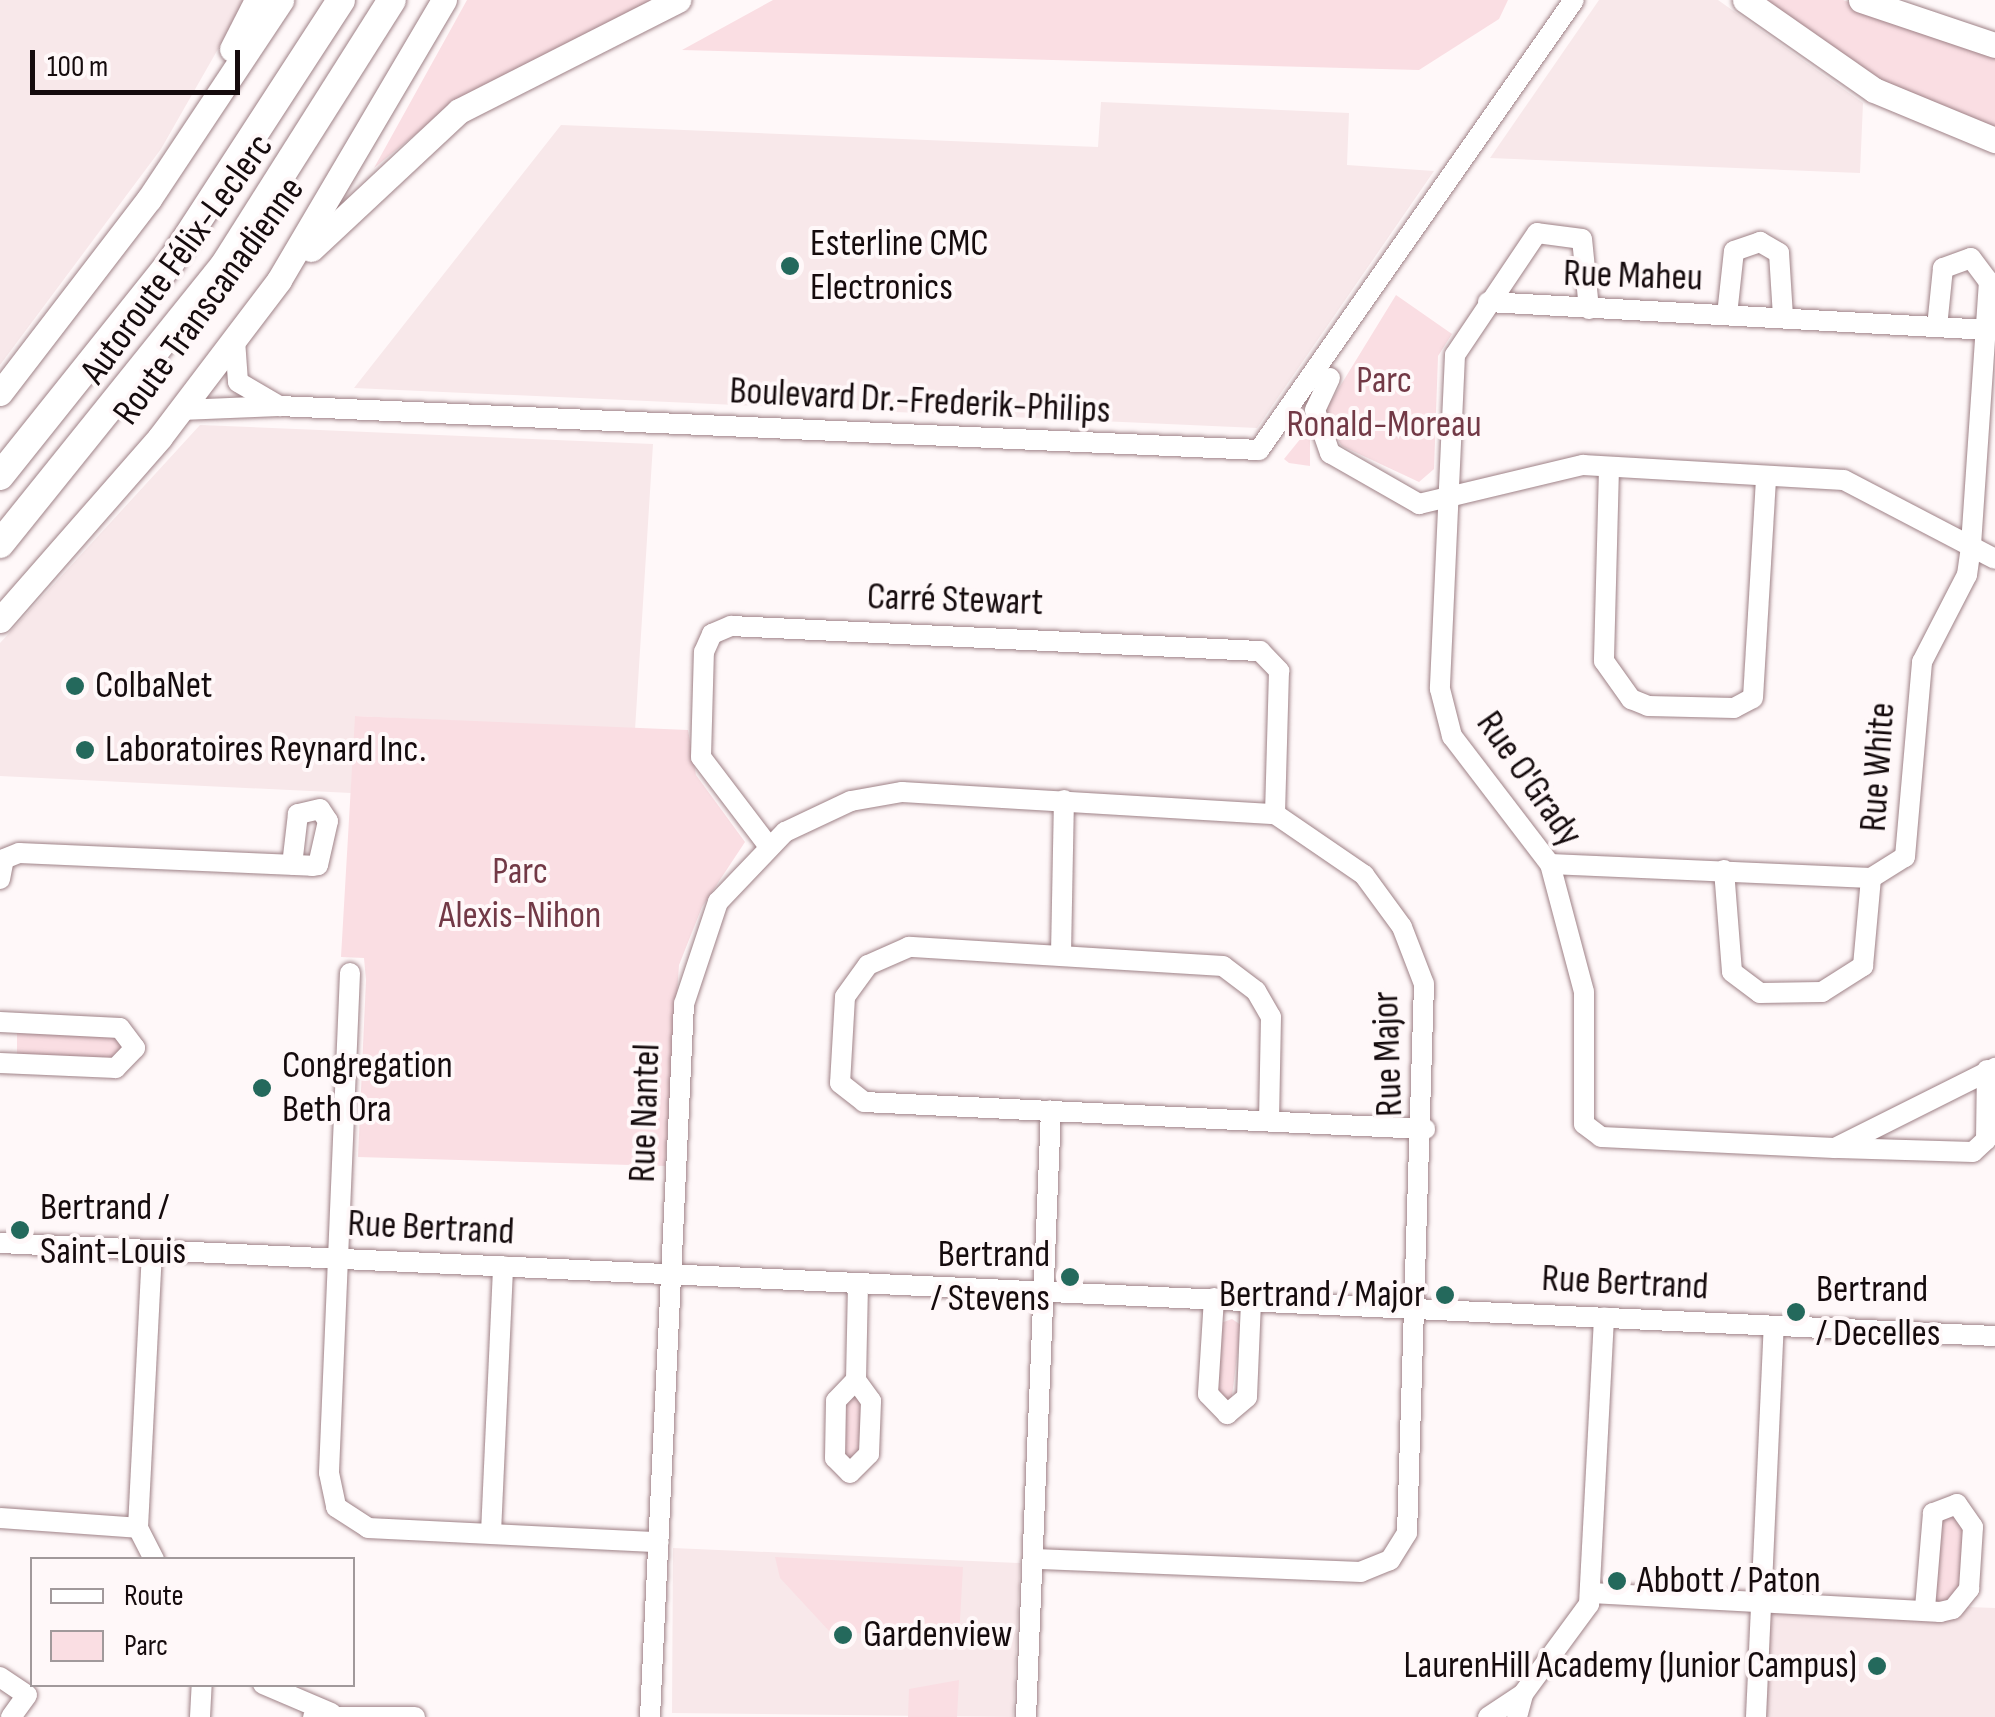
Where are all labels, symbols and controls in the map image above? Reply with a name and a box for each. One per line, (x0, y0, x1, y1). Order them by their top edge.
scale bar (35, 30, 245, 92)
text: 100 m (47, 49, 108, 85)
street label: Autoroute Félix-Leclerc (71, 125, 283, 393)
street label: Route Transcanadienne (104, 168, 314, 434)
place label: Esterline CMC Electronics (810, 221, 989, 310)
street label: Rue Maheu (1563, 251, 1703, 301)
marker: Esterline CMC Electronics (779, 255, 801, 277)
park label: Parc Ronald-Moreau (1286, 358, 1482, 448)
street label: Boulevard Dr.-Frederik-Philips (728, 368, 1112, 434)
street label: Carré Stewart (866, 574, 1044, 626)
place label: ColbaNet (95, 663, 212, 709)
marker: ColbaNet (64, 675, 86, 697)
street label: Rue White (1851, 701, 1905, 833)
street label: Rue O'Grady (1466, 703, 1592, 855)
place label: Laboratoires Reynard Inc. (105, 727, 427, 773)
marker: Laboratoires Reynard Inc. (74, 739, 96, 761)
park label: Parc Alexis-Nihon (439, 849, 601, 938)
street label: Rue Major (1363, 991, 1413, 1117)
place label: Congregation Beth Ora (282, 1043, 453, 1132)
street label: Rue Nantel (620, 1043, 670, 1183)
marker: Congregation Beth Ora (251, 1077, 273, 1099)
place label: Bertrand / Saint-Louis (40, 1185, 186, 1274)
street label: Rue Bertrand (346, 1201, 516, 1255)
marker: Bertrand / Saint-Louis (9, 1219, 31, 1241)
place label: Bertrand / Stevens (931, 1232, 1050, 1322)
street label: Rue Bertrand (1540, 1256, 1710, 1310)
marker: Bertrand / Stevens (1059, 1266, 1081, 1288)
place label: Bertrand / Decelles (1816, 1267, 1940, 1356)
place label: Bertrand / Major (1219, 1272, 1425, 1318)
marker: Bertrand / Major (1434, 1284, 1456, 1306)
marker: Bertrand / Decelles (1785, 1301, 1807, 1323)
legend (30, 1557, 355, 1687)
place label: Abbott / Paton (1637, 1558, 1821, 1604)
marker: Abbott / Paton (1606, 1570, 1628, 1592)
text: Route (124, 1578, 183, 1614)
place label: Gardenview (863, 1612, 1012, 1658)
marker: Gardenview (832, 1624, 854, 1646)
text: Parc (124, 1628, 168, 1664)
place label: LaurenHill Academy (Junior Campus) (1404, 1643, 1857, 1689)
marker: LaurenHill Academy (Junior Campus) (1866, 1655, 1888, 1677)

